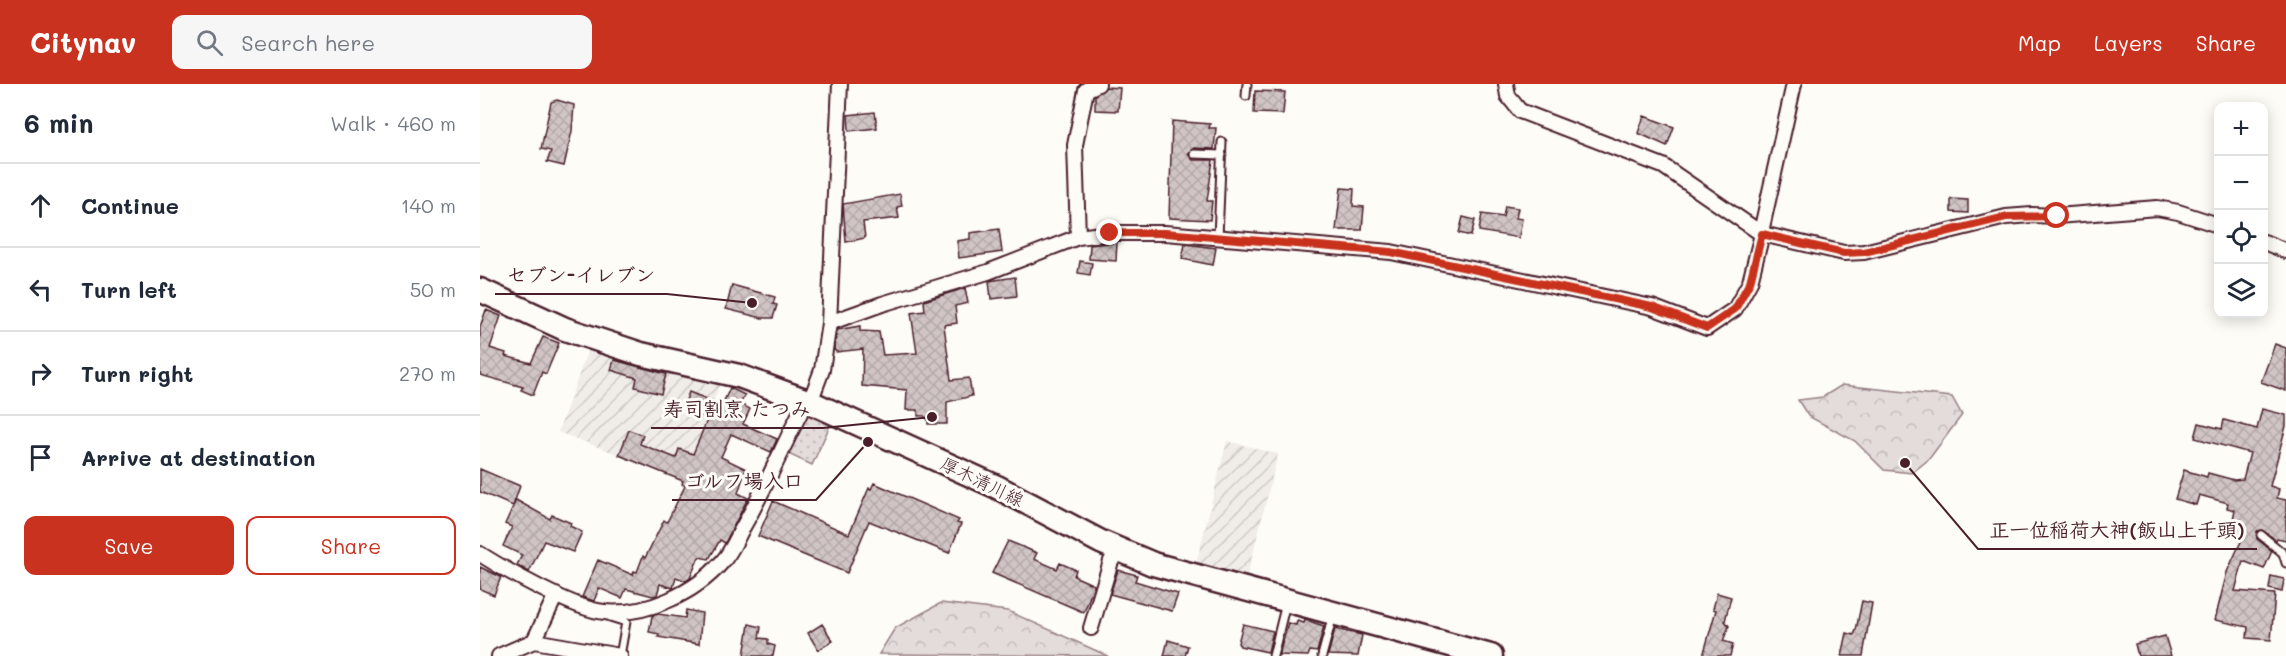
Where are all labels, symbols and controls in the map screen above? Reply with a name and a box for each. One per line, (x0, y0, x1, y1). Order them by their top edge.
search box (172, 15, 592, 69)
text: Citynav (30, 24, 136, 60)
icon: search (193, 26, 226, 59)
text: Search here (241, 28, 375, 57)
text: Map (2018, 29, 2061, 56)
text: Layers (2094, 29, 2163, 56)
text: Share (2196, 29, 2256, 56)
map controls (2214, 102, 2268, 318)
button: + (2214, 102, 2268, 156)
text: 6 min (24, 106, 93, 140)
text: Walk · 460 m (330, 110, 456, 136)
button: − (2214, 156, 2268, 210)
icon: ahead (24, 189, 57, 222)
text: Continue (81, 191, 179, 220)
text: 140 m (401, 192, 456, 218)
route start (2043, 202, 2069, 228)
button: locate (2214, 210, 2268, 264)
route end (1096, 219, 1122, 245)
callout: セブン-イレブン (495, 256, 667, 294)
text: セブン-イレブン (507, 261, 655, 287)
button: layers (2214, 264, 2268, 318)
icon: left (24, 273, 57, 306)
text: Turn left (81, 275, 177, 304)
text: 50 m (410, 276, 456, 302)
icon: right (24, 357, 57, 390)
text: Turn right (81, 359, 193, 388)
text: 270 m (399, 360, 456, 386)
callout: 寿司割烹 たつみ (651, 390, 823, 428)
text: 寿司割烹 たつみ (663, 395, 811, 421)
icon: arrive (24, 441, 57, 474)
text: Arrive at destination (81, 443, 316, 472)
street label: 厚木清川線 (937, 451, 1028, 512)
callout: ゴルフ場入口 (672, 462, 816, 500)
text: ゴルフ場入口 (684, 467, 804, 493)
callout: 正一位稲荷大神(飯山上千頭) (1978, 511, 2257, 549)
button: Save (24, 516, 234, 575)
button: Share (246, 516, 456, 575)
text: 正一位稲荷大神(飯山上千頭) (1989, 516, 2245, 542)

